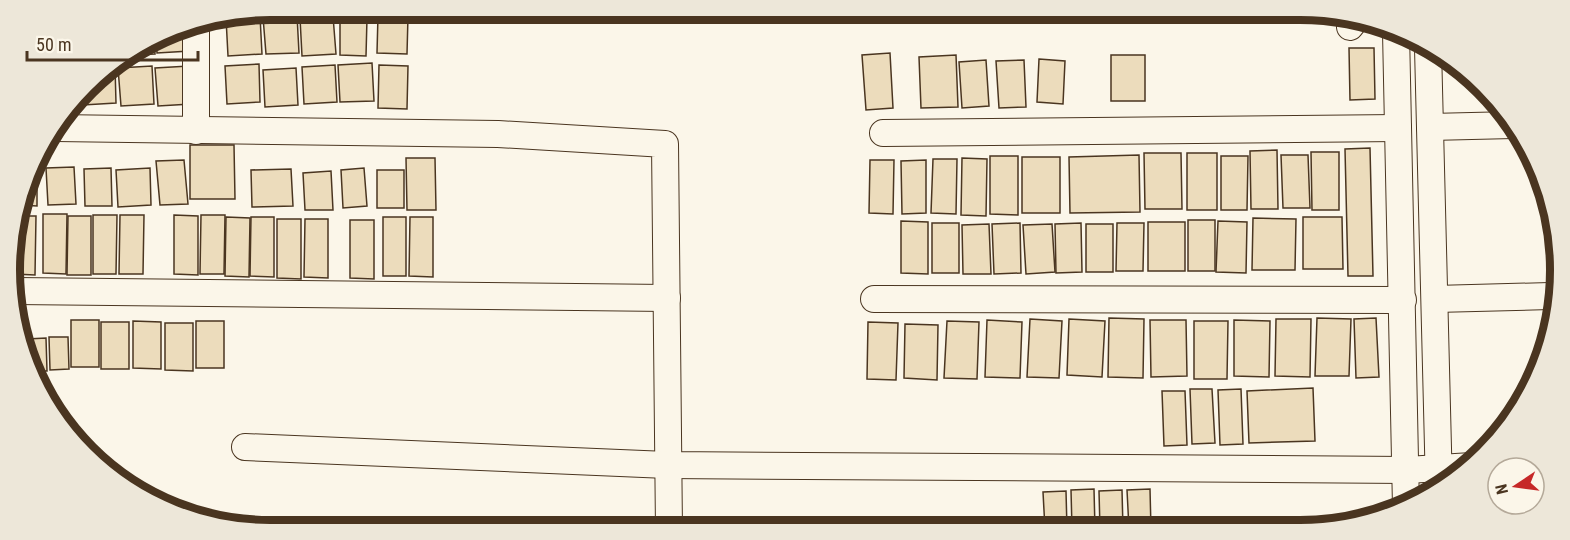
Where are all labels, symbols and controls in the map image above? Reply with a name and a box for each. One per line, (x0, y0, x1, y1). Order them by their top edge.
scale bar (27, 24, 198, 62)
text: 50 m (36, 34, 71, 55)
north arrow (1486, 456, 1546, 516)
text: N (1492, 482, 1512, 496)

